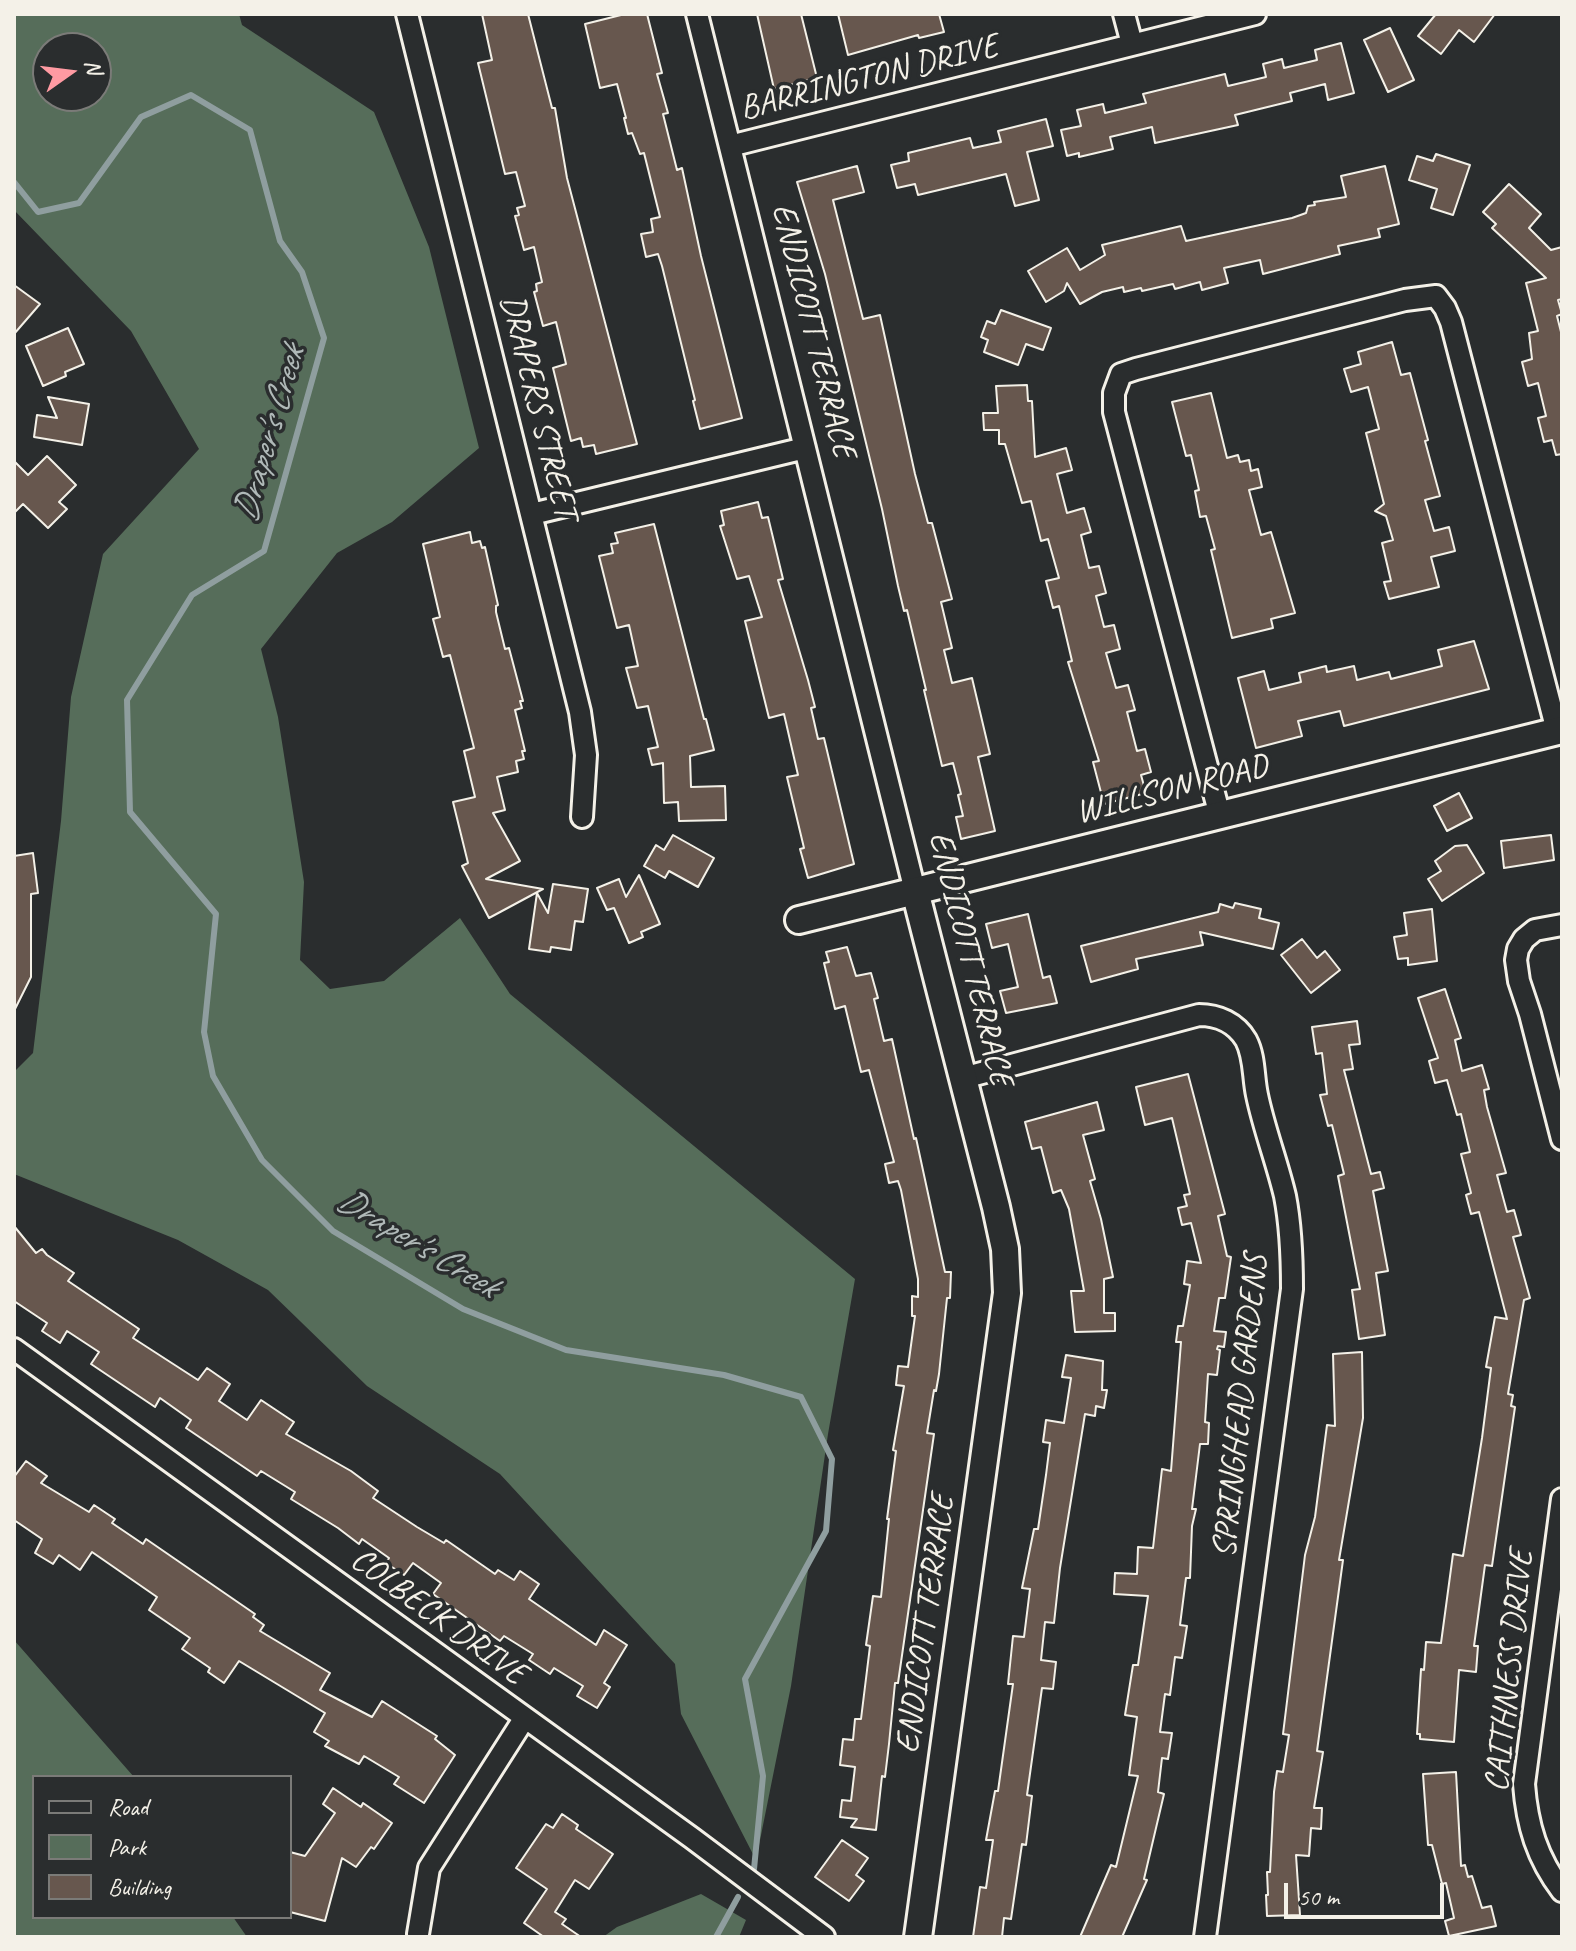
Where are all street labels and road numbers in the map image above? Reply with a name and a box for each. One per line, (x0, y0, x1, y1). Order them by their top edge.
street label: BARRINGTON DRIVE (736, 26, 1002, 130)
street label: ENDICOTT TERRACE (762, 200, 864, 462)
street label: DRAPERS STREET (490, 291, 586, 523)
street label: WILLSON ROAD (1072, 746, 1272, 834)
street label: ENDICOTT TERRACE (919, 828, 1021, 1090)
street label: SPRINGHEAD GARDENS (1205, 1252, 1277, 1560)
street label: ENDICOTT TERRACE (888, 1492, 964, 1756)
street label: COLBECK DRIVE (342, 1540, 534, 1694)
street label: CAITHNESS DRIVE (1477, 1548, 1543, 1794)

